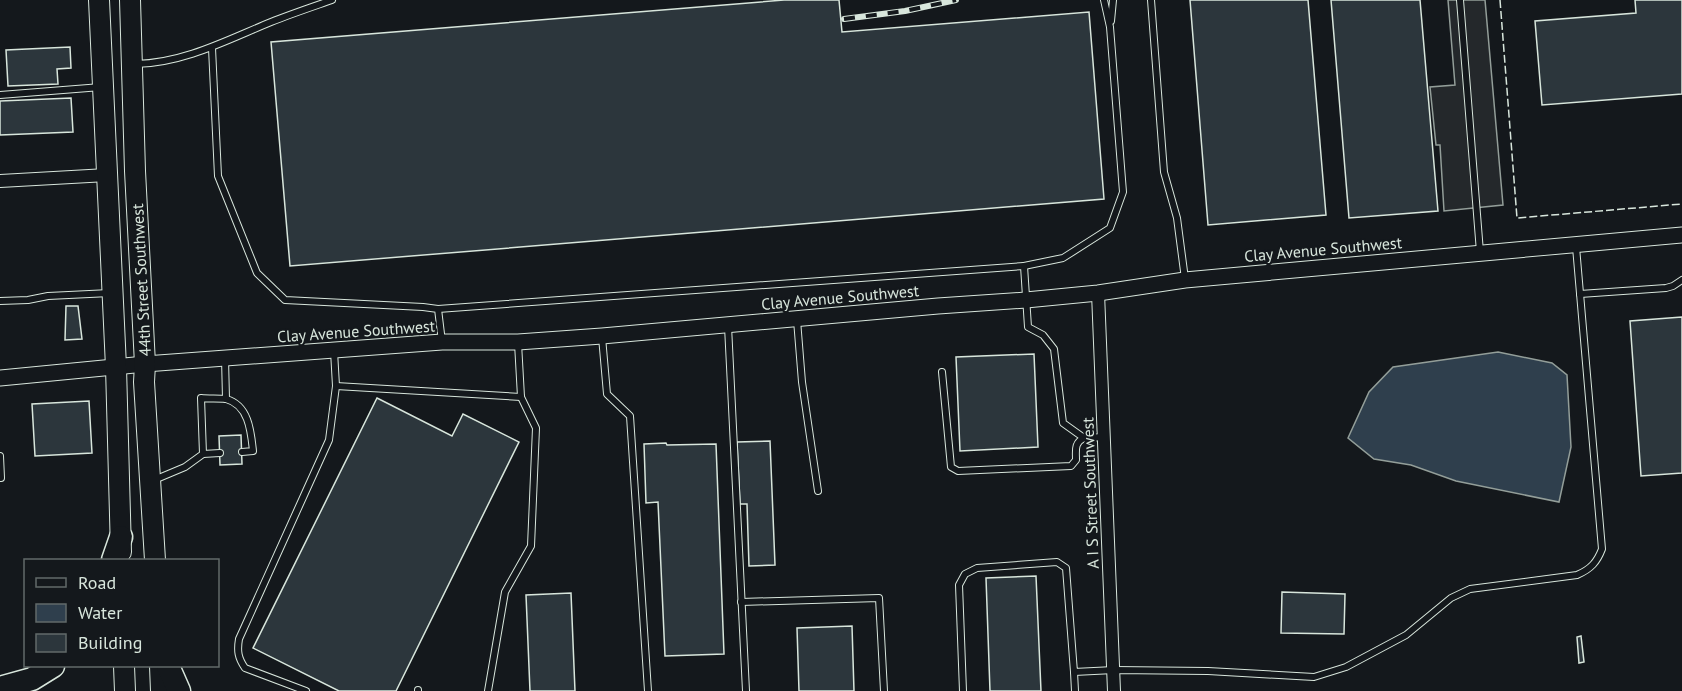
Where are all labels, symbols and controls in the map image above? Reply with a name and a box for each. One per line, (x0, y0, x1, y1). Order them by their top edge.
street label: 44th Street Southwest (127, 203, 155, 357)
street label: Clay Avenue Southwest (1243, 232, 1403, 266)
street label: Clay Avenue Southwest (760, 280, 920, 314)
street label: Clay Avenue Southwest (276, 315, 436, 346)
street label: A I S Street Southwest (1077, 416, 1103, 569)
legend (24, 559, 219, 667)
text: Road (78, 571, 116, 594)
text: Water (78, 601, 122, 624)
text: Building (78, 631, 142, 654)

